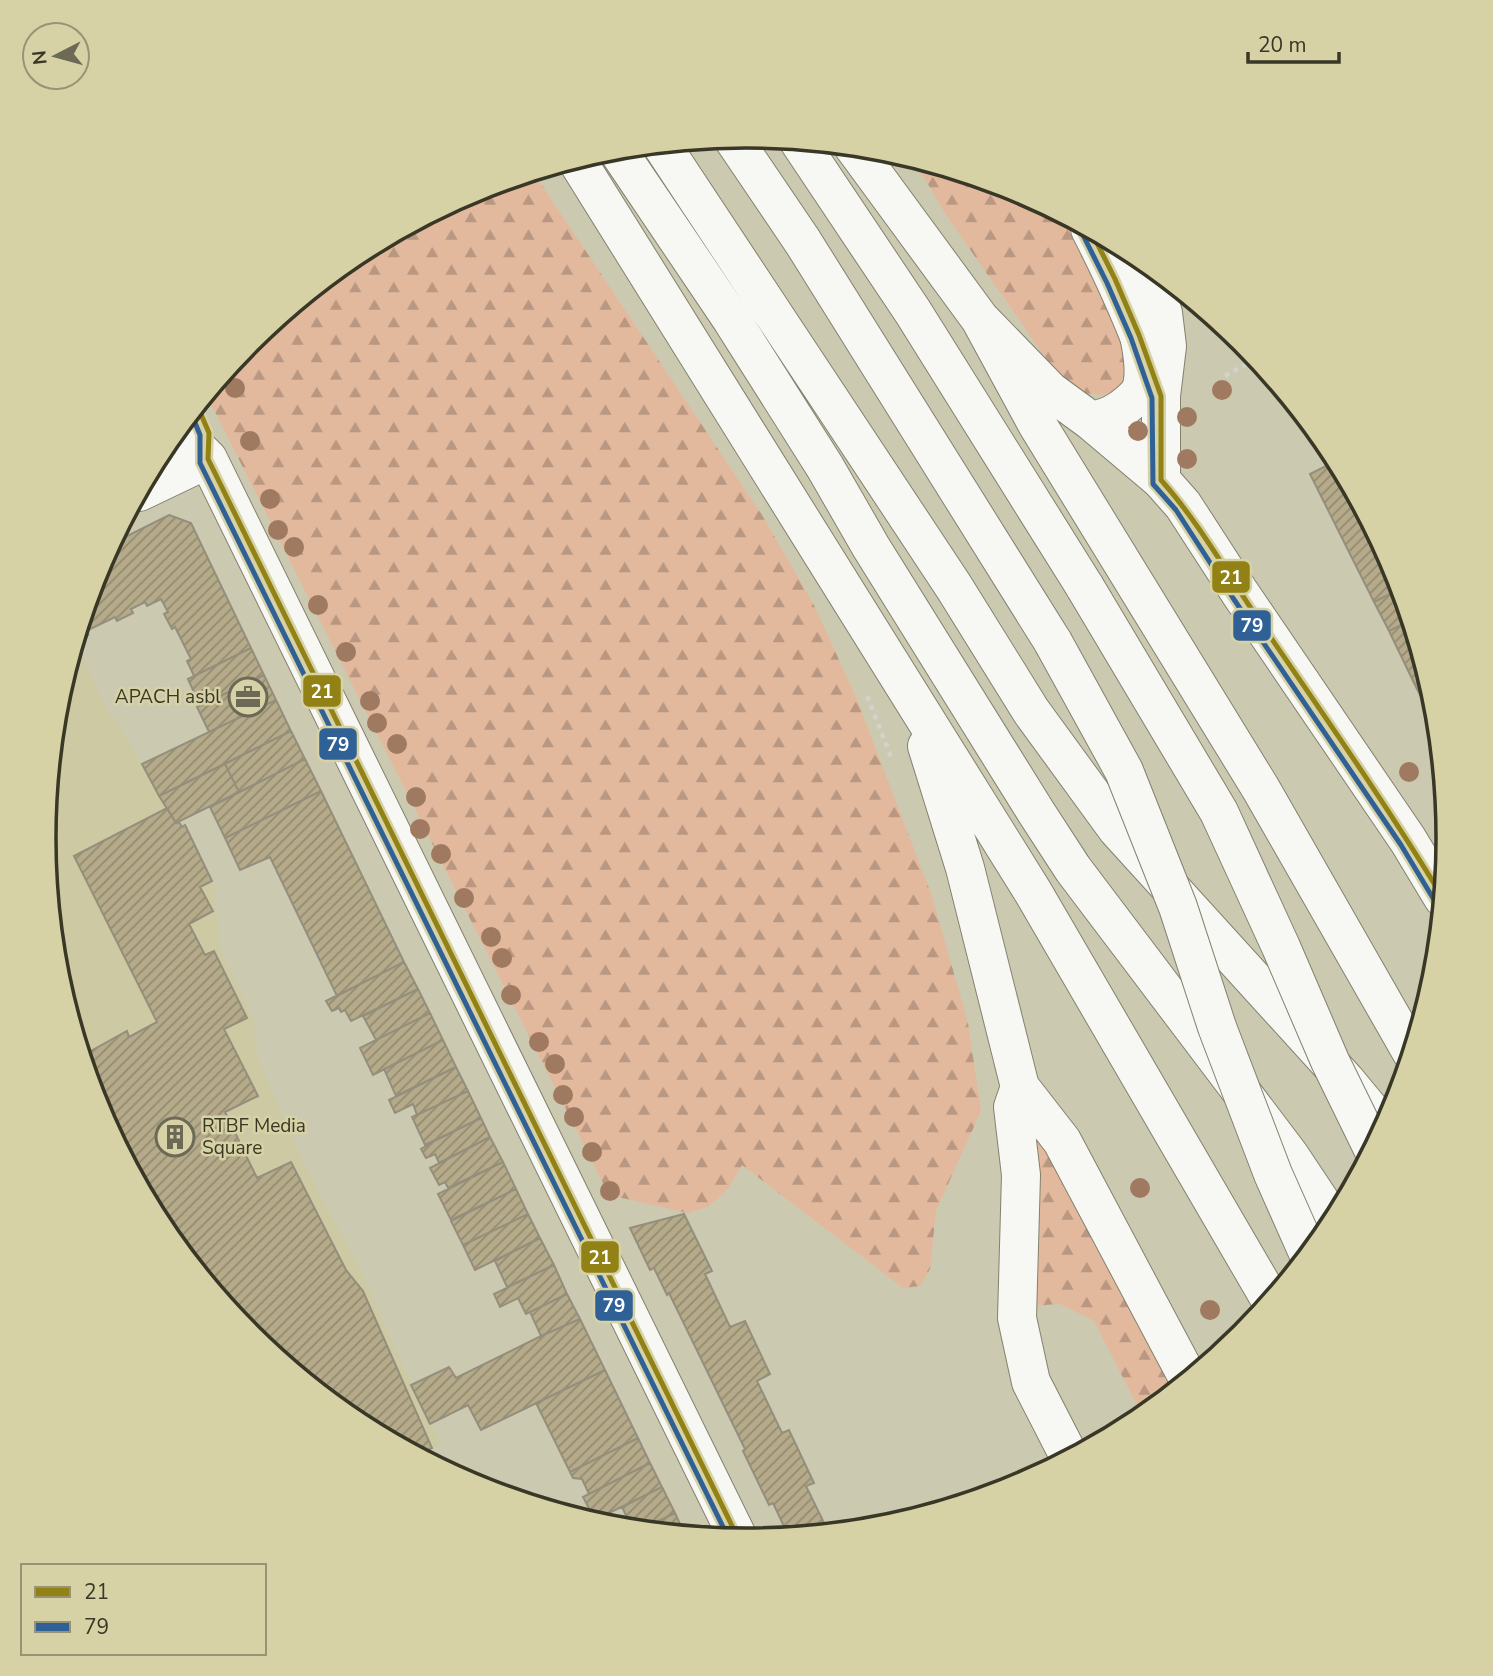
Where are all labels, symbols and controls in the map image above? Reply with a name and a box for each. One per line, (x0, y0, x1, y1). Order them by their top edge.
north arrow (21, 21, 91, 91)
scale bar (1248, 21, 1339, 65)
text: 20 m (1258, 31, 1307, 59)
text: N (26, 49, 54, 66)
line badge: 21 (1211, 560, 1251, 594)
text: 21 (1220, 565, 1242, 591)
line badge: 79 (1232, 609, 1272, 642)
text: 79 (1241, 613, 1263, 639)
line badge: 21 (302, 674, 342, 708)
office icon: APACH asbl (227, 676, 269, 718)
text: 21 (311, 679, 333, 705)
place label: APACH asbl (115, 684, 221, 710)
line badge: 79 (318, 727, 358, 761)
text: 79 (327, 732, 349, 758)
place label: RTBF Media Square (202, 1113, 306, 1161)
building icon: RTBF Media Square (154, 1116, 196, 1158)
line badge: 21 (580, 1240, 620, 1274)
text: 21 (589, 1245, 611, 1271)
line badge: 79 (594, 1289, 634, 1322)
text: 79 (603, 1293, 625, 1319)
legend (21, 1564, 266, 1655)
text: 21 (84, 1578, 109, 1606)
text: 79 (84, 1613, 109, 1641)

